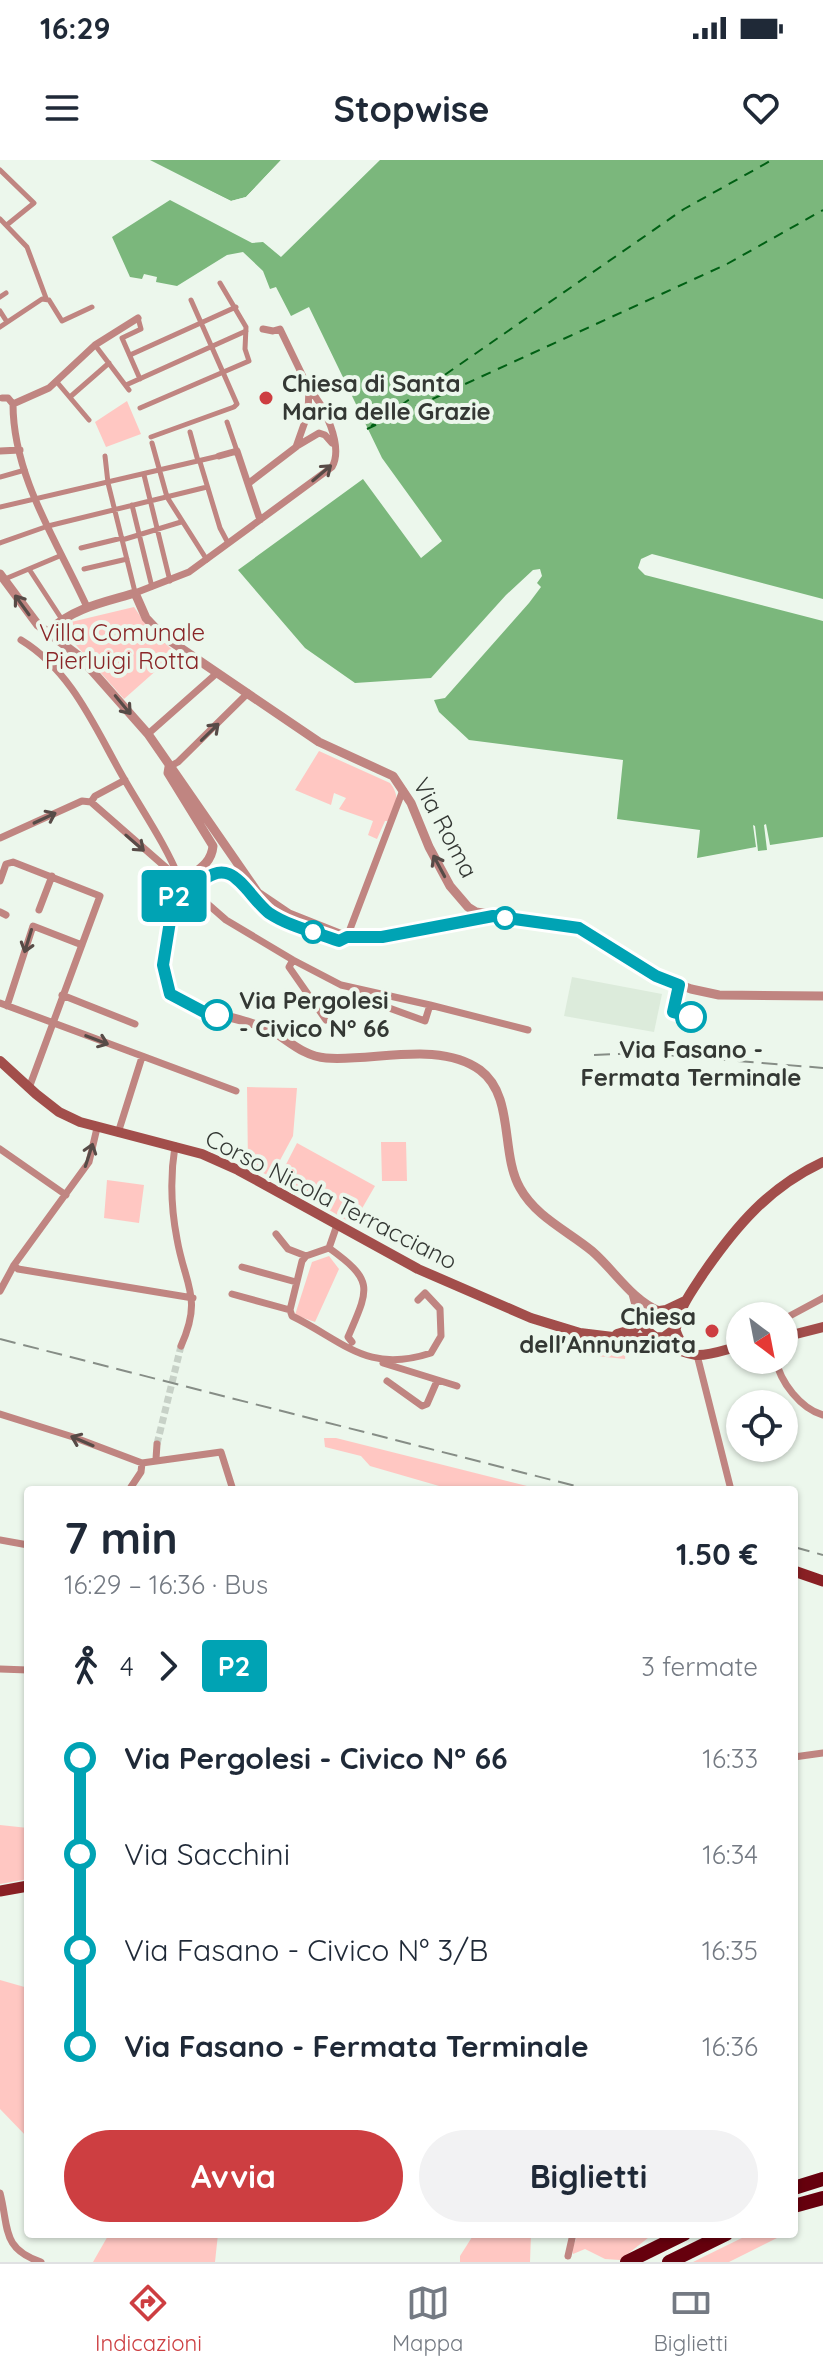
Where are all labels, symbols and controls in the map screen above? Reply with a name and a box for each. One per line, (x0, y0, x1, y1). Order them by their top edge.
text: 16:29 (40, 9, 111, 47)
icon: menu (40, 86, 84, 130)
text: Stopwise (334, 86, 489, 131)
icon: heart (739, 86, 783, 130)
place label: Chiesa di Santa Maria delle Grazie (282, 368, 491, 426)
marker: Chiesa di Santa Maria delle Grazie (257, 389, 275, 407)
one-way arrow (312, 464, 332, 482)
one-way arrow (14, 594, 31, 616)
park label: Villa Comunale Pierluigi Rotta (39, 617, 205, 675)
one-way arrow (114, 695, 132, 715)
one-way arrow (200, 722, 220, 741)
street label: Via Roma (407, 772, 485, 883)
one-way arrow (33, 810, 57, 825)
one-way arrow (124, 834, 144, 852)
one-way arrow (430, 854, 446, 878)
line badge: P2 (138, 870, 210, 922)
text: P2 (158, 878, 190, 913)
unlabelled marker (494, 907, 516, 929)
unlabelled marker (302, 921, 324, 943)
one-way arrow (20, 928, 34, 953)
place label: Via Pergolesi - Civico N° 66 (239, 985, 390, 1043)
marker: Via Pergolesi - Civico N° 66 (202, 1000, 232, 1030)
marker: Via Fasano - Fermata Terminale (676, 1002, 706, 1032)
one-way arrow (84, 1034, 109, 1048)
place label: Via Fasano - Fermata Terminale (581, 1034, 801, 1092)
street label: Corso Nicola Terracciano (200, 1122, 462, 1276)
one-way arrow (83, 1143, 98, 1168)
place label: Chiesa dell'Annunziata (519, 1301, 696, 1359)
north arrow (726, 1302, 798, 1374)
map controls (726, 1302, 798, 1462)
marker: Chiesa dell'Annunziata (703, 1322, 721, 1340)
button: locate (726, 1390, 798, 1462)
one-way arrow (70, 1433, 95, 1448)
text: 7 min (64, 1510, 178, 1565)
text: 1.50 € (676, 1535, 758, 1573)
text: 16:29 – 16:36 · Bus (64, 1568, 268, 1601)
icon: walk (64, 1644, 108, 1688)
icon: forward (146, 1644, 190, 1688)
text: P2 (218, 1648, 251, 1683)
text: 4 (120, 1650, 134, 1683)
text: 3 fermate (641, 1650, 758, 1683)
text: Via Pergolesi - Civico N° 66 (124, 1739, 508, 1777)
text: 16:33 (702, 1742, 758, 1775)
text: Via Sacchini (124, 1835, 290, 1873)
text: 16:34 (702, 1838, 758, 1871)
text: Via Fasano - Civico N° 3/B (124, 1931, 488, 1969)
text: 16:35 (702, 1934, 758, 1967)
text: Via Fasano - Fermata Terminale (124, 2027, 589, 2065)
text: 16:36 (702, 2030, 758, 2063)
button: Avvia (64, 2130, 403, 2222)
button: Biglietti (419, 2130, 758, 2222)
tab: Indicazioni (95, 2281, 202, 2357)
tab: Mappa (392, 2281, 463, 2357)
tab: Biglietti (653, 2281, 728, 2357)

